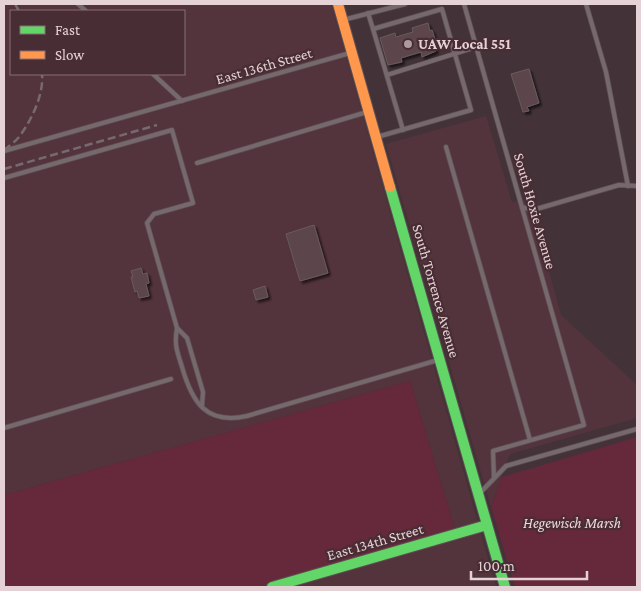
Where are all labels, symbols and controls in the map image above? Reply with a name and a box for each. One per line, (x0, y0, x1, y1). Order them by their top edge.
legend (10, 10, 185, 75)
text: Fast (55, 22, 81, 38)
place label: UAW Local 551 (418, 36, 511, 52)
marker: UAW Local 551 (402, 38, 414, 50)
street label: East 136th Street (214, 44, 315, 87)
text: Slow (55, 47, 85, 63)
street label: South Hoxie Avenue (511, 151, 559, 271)
street label: South Torrence Avenue (409, 222, 463, 360)
park label: Hegewisch Marsh (523, 515, 621, 532)
street label: East 134th Street (325, 520, 426, 563)
scale bar (471, 548, 587, 580)
text: 100 m (478, 558, 515, 574)

